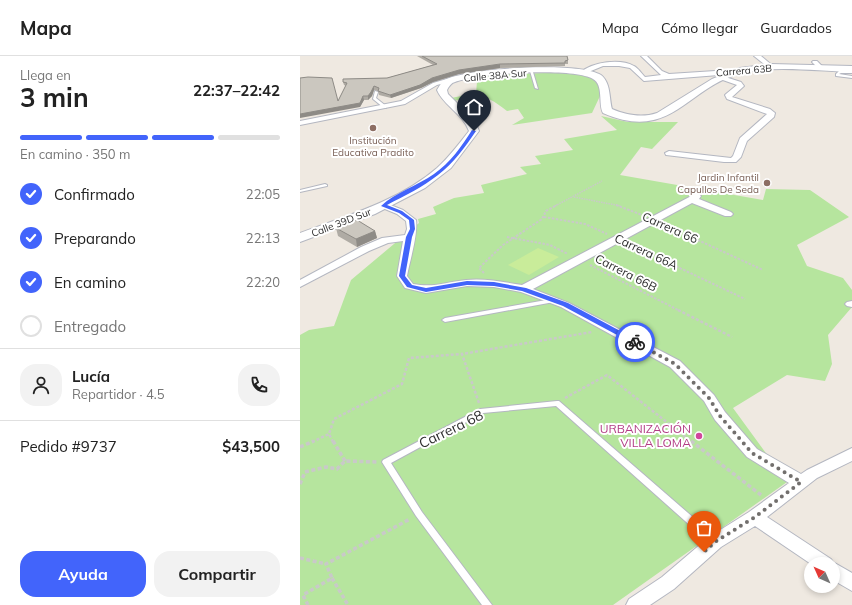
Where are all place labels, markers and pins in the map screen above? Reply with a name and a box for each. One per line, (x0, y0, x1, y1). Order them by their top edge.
pin (457, 90, 491, 131)
marker: Institución Educativa Pradito (368, 123, 378, 133)
place label: Institución Educativa Pradito (332, 134, 414, 159)
place label: Jardin Infantil Capullos De Seda (677, 171, 759, 196)
marker: Jardin Infantil Capullos De Seda (762, 178, 772, 188)
place label: URBANIZACIÓN VILLA LOMA (600, 421, 691, 450)
marker: URBANIZACIÓN VILLA LOMA (694, 431, 704, 441)
pin (687, 511, 721, 552)

